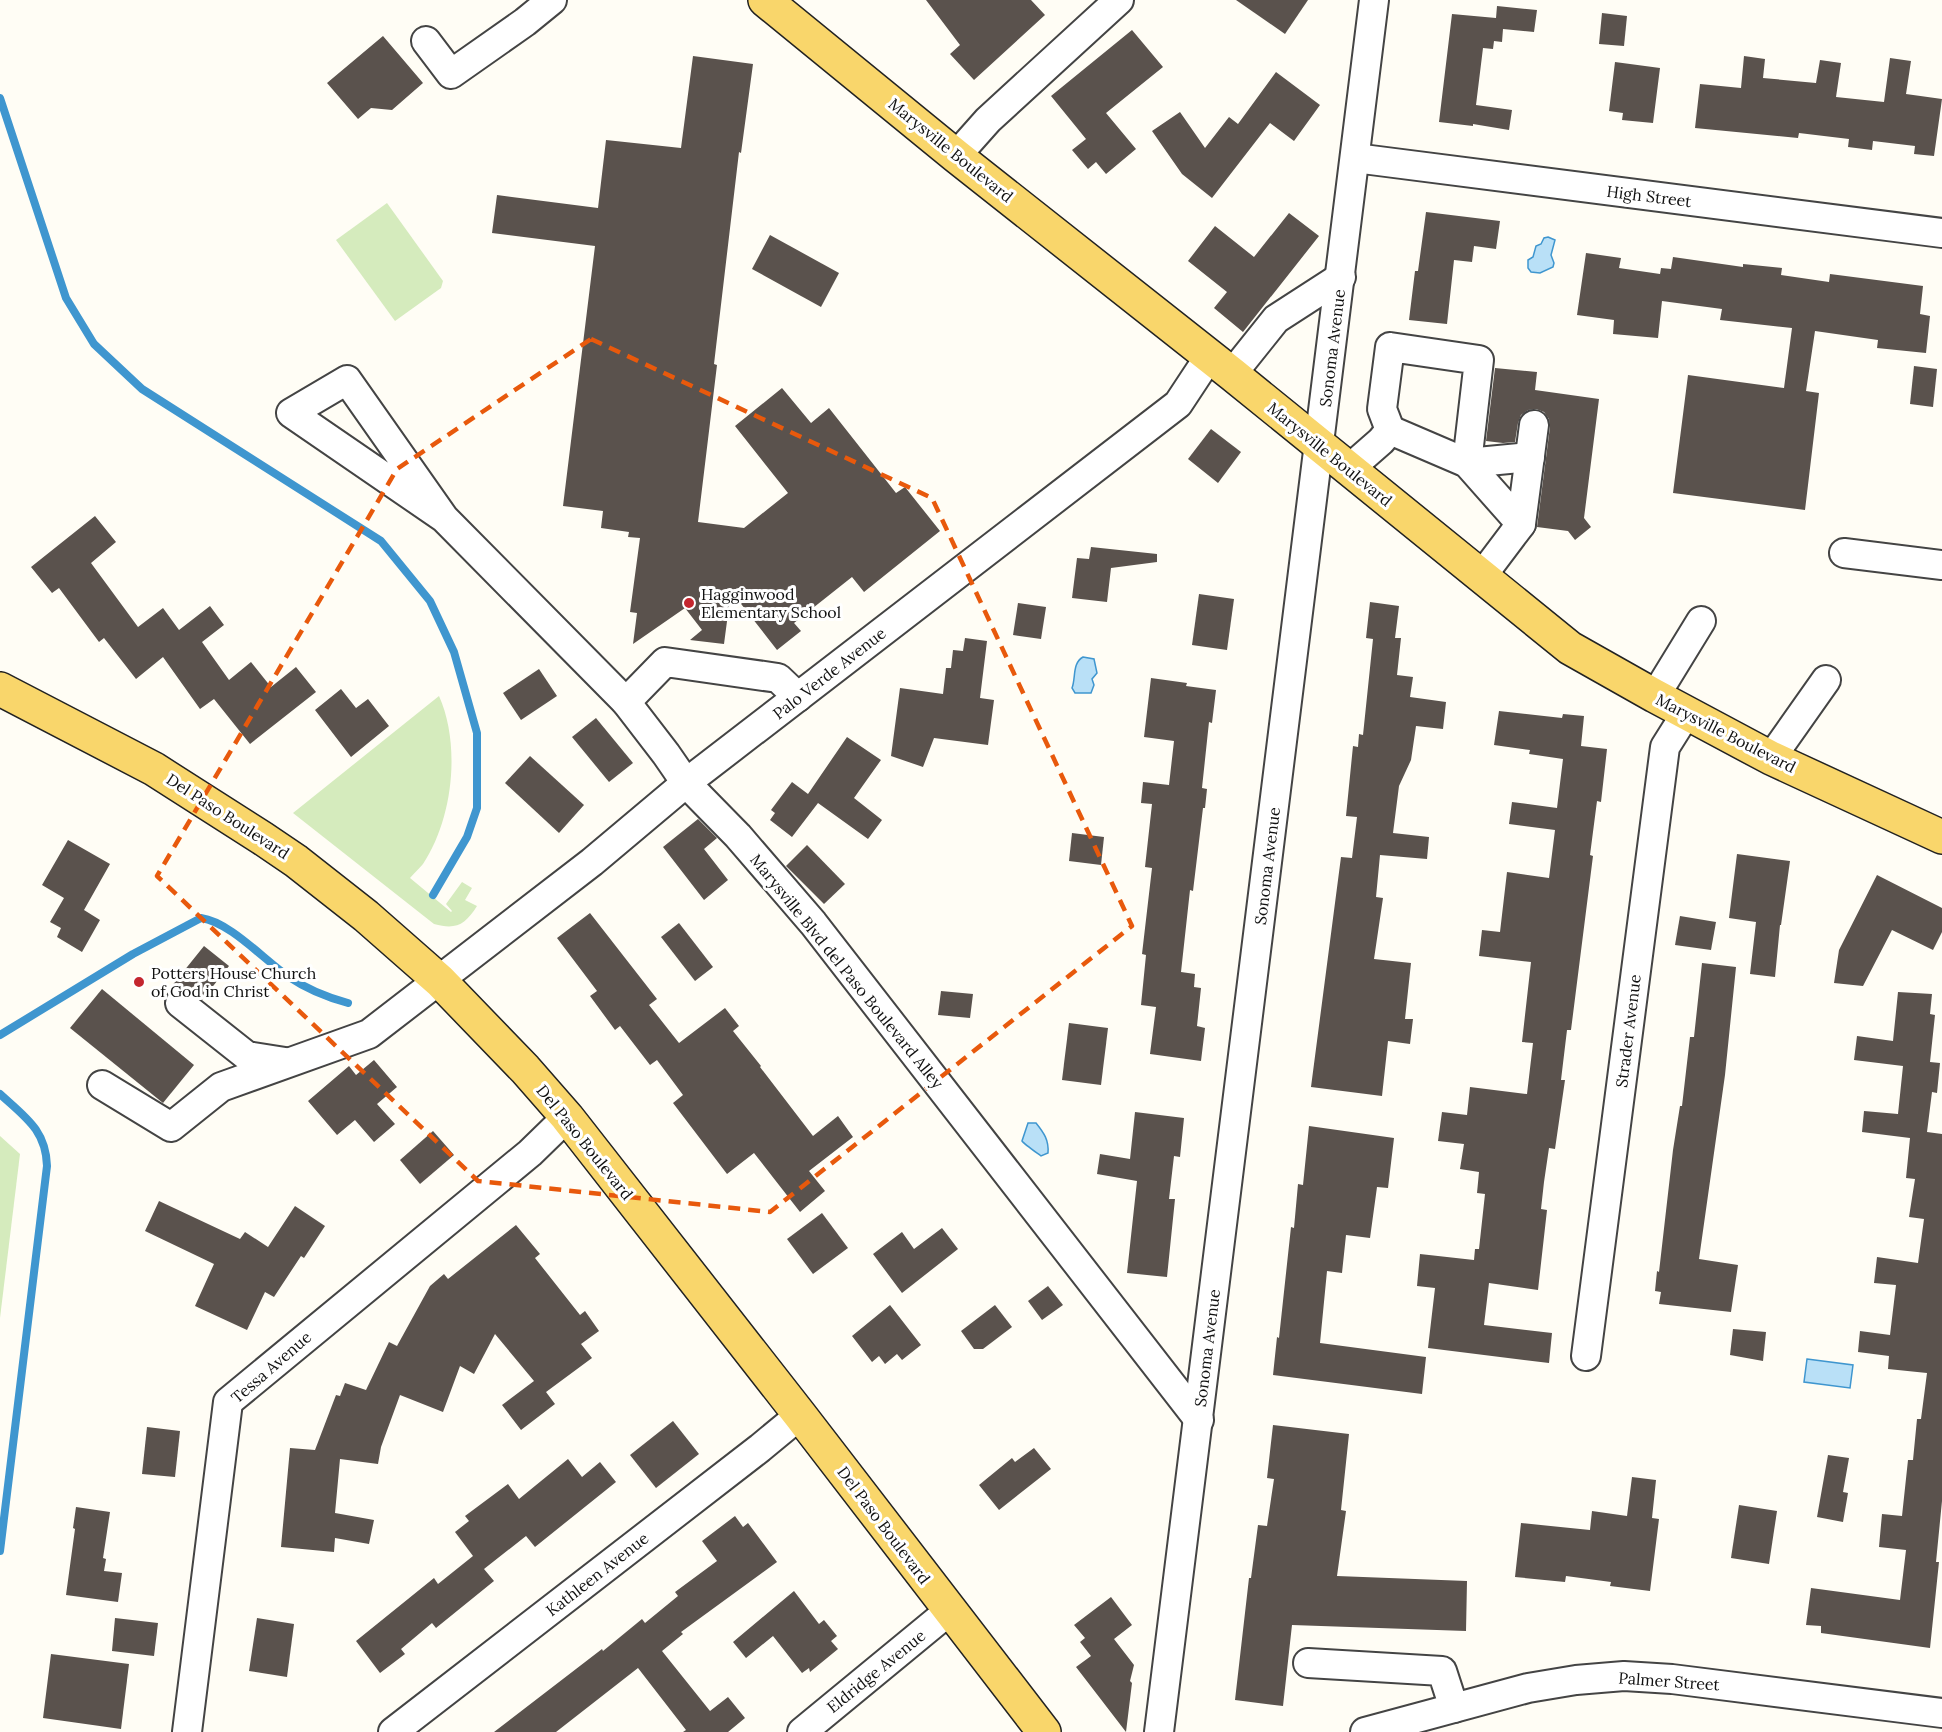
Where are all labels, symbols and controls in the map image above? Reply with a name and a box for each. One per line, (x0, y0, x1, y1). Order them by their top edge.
street label: Marysville Boulevard (885, 94, 1018, 207)
street label: High Street (1605, 181, 1693, 211)
street label: Sonoma Avenue (1315, 288, 1349, 408)
street label: Marysville Boulevard (1264, 398, 1397, 511)
place label: Hagginwood Elementary School (701, 584, 841, 622)
marker: Hagginwood Elementary School (682, 596, 696, 610)
street label: Palo Verde Avenue (769, 622, 890, 723)
street label: Marysville Boulevard (1653, 689, 1800, 777)
street label: Del Paso Boulevard (163, 769, 293, 863)
street label: Sonoma Avenue (1250, 806, 1284, 926)
street label: Marysville Blvd del Paso Boulevard Alley (746, 850, 948, 1093)
place label: Potters House Church of God in Christ (151, 963, 317, 1001)
street label: Strader Avenue (1611, 973, 1645, 1089)
marker: Potters House Church of God in Christ (132, 975, 146, 989)
street label: Del Paso Boulevard (532, 1080, 638, 1204)
street label: Sonoma Avenue (1190, 1288, 1224, 1408)
street label: Tessa Avenue (227, 1327, 315, 1407)
street label: Del Paso Boulevard (833, 1462, 935, 1588)
street label: Kathleen Avenue (542, 1528, 653, 1620)
street label: Eldridge Avenue (823, 1625, 929, 1717)
street label: Palmer Street (1618, 1667, 1721, 1695)

